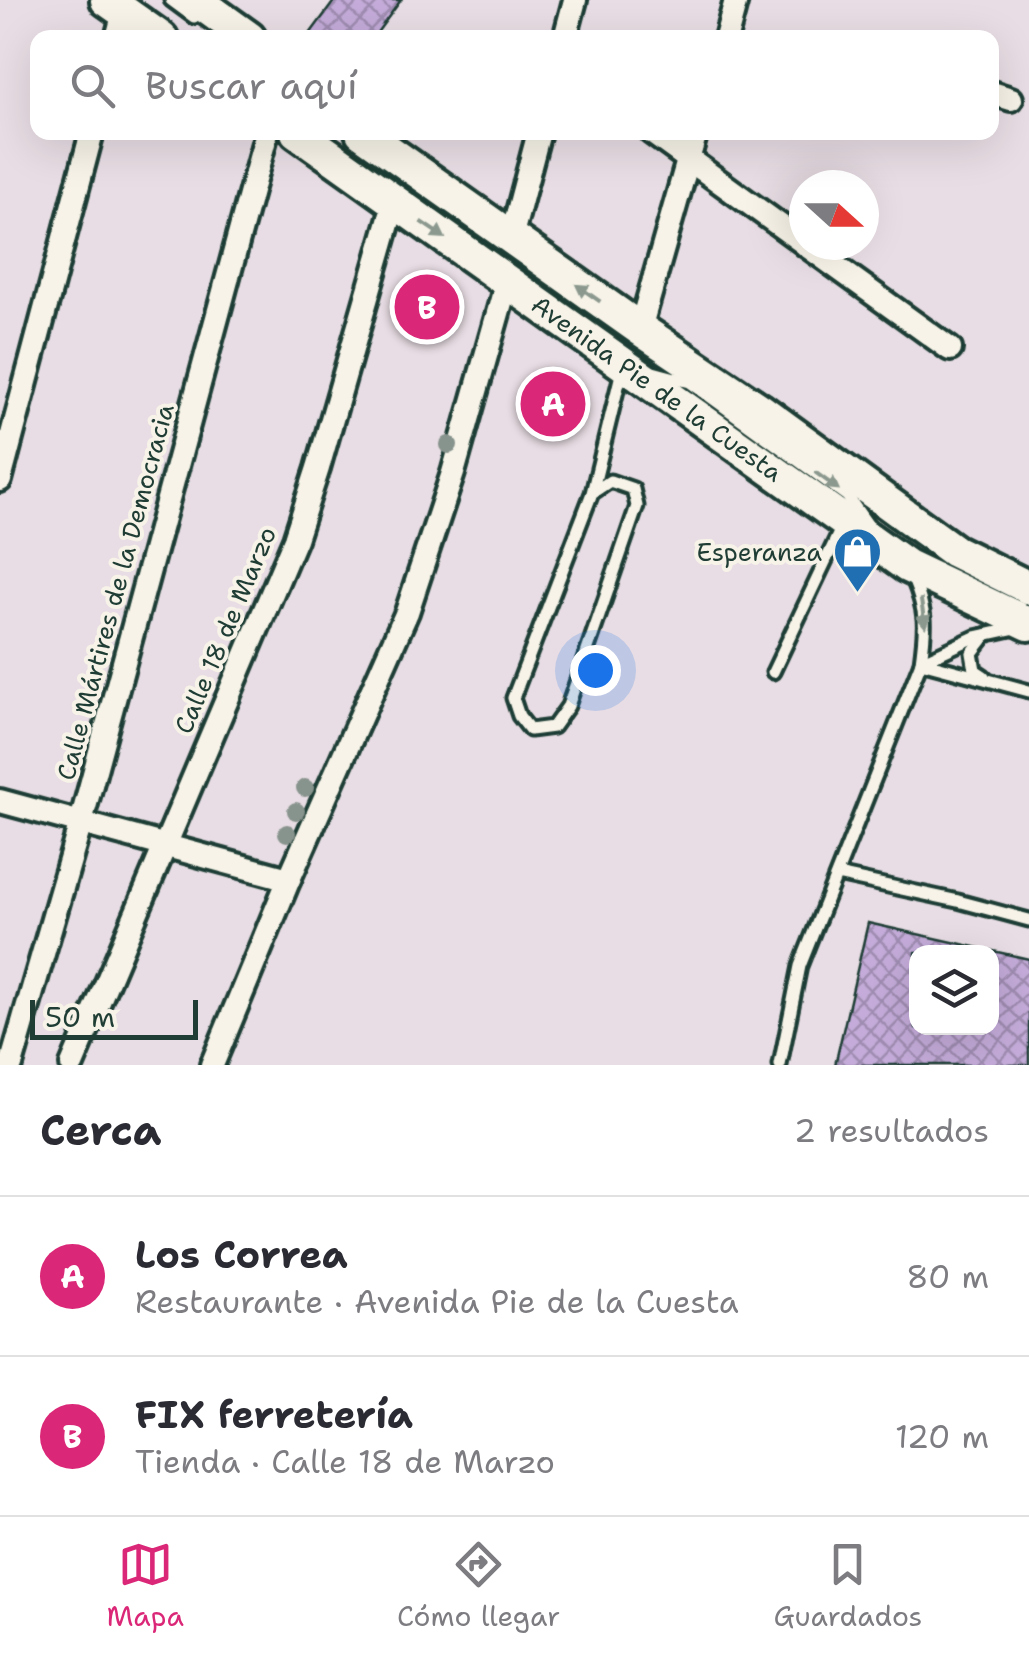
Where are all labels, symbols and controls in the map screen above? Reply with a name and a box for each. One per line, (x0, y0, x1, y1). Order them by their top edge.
search box (30, 30, 999, 140)
icon: search (65, 58, 120, 113)
text: Buscar aquí (145, 60, 358, 111)
north arrow (789, 170, 879, 260)
one-way arrow (419, 220, 446, 239)
pin: B (394, 270, 460, 344)
one-way arrow (575, 284, 602, 303)
street label: Avenida Pie de la Cuesta (525, 290, 789, 486)
pin: A (520, 366, 586, 442)
street label: Calle Mártires de la Democracia (48, 400, 182, 784)
one-way arrow (813, 471, 840, 490)
street label: Calle 18 de Marzo (166, 521, 284, 739)
shop icon: Esperanza (831, 526, 883, 594)
place label: Esperanza (697, 535, 822, 569)
one-way arrow (915, 597, 931, 629)
your location (570, 645, 621, 696)
map controls (909, 945, 999, 1035)
button: layers (909, 945, 999, 1035)
scale bar (30, 995, 198, 1040)
text: 50 m (45, 998, 115, 1036)
text: Cerca (40, 1102, 161, 1158)
text: 2 resultados (794, 1109, 989, 1152)
text: Los Correa (135, 1229, 348, 1280)
text: A (60, 1255, 85, 1298)
text: 80 m (906, 1255, 989, 1298)
text: Restaurante · Avenida Pie de la Cuesta (135, 1280, 739, 1323)
text: FIX ferretería (135, 1389, 413, 1440)
text: B (63, 1415, 82, 1458)
text: 120 m (895, 1415, 989, 1458)
text: Tienda · Calle 18 de Marzo (135, 1440, 555, 1483)
tab: Mapa (107, 1537, 184, 1635)
tab: Cómo llegar (397, 1537, 560, 1635)
tab: Guardados (773, 1537, 922, 1635)

